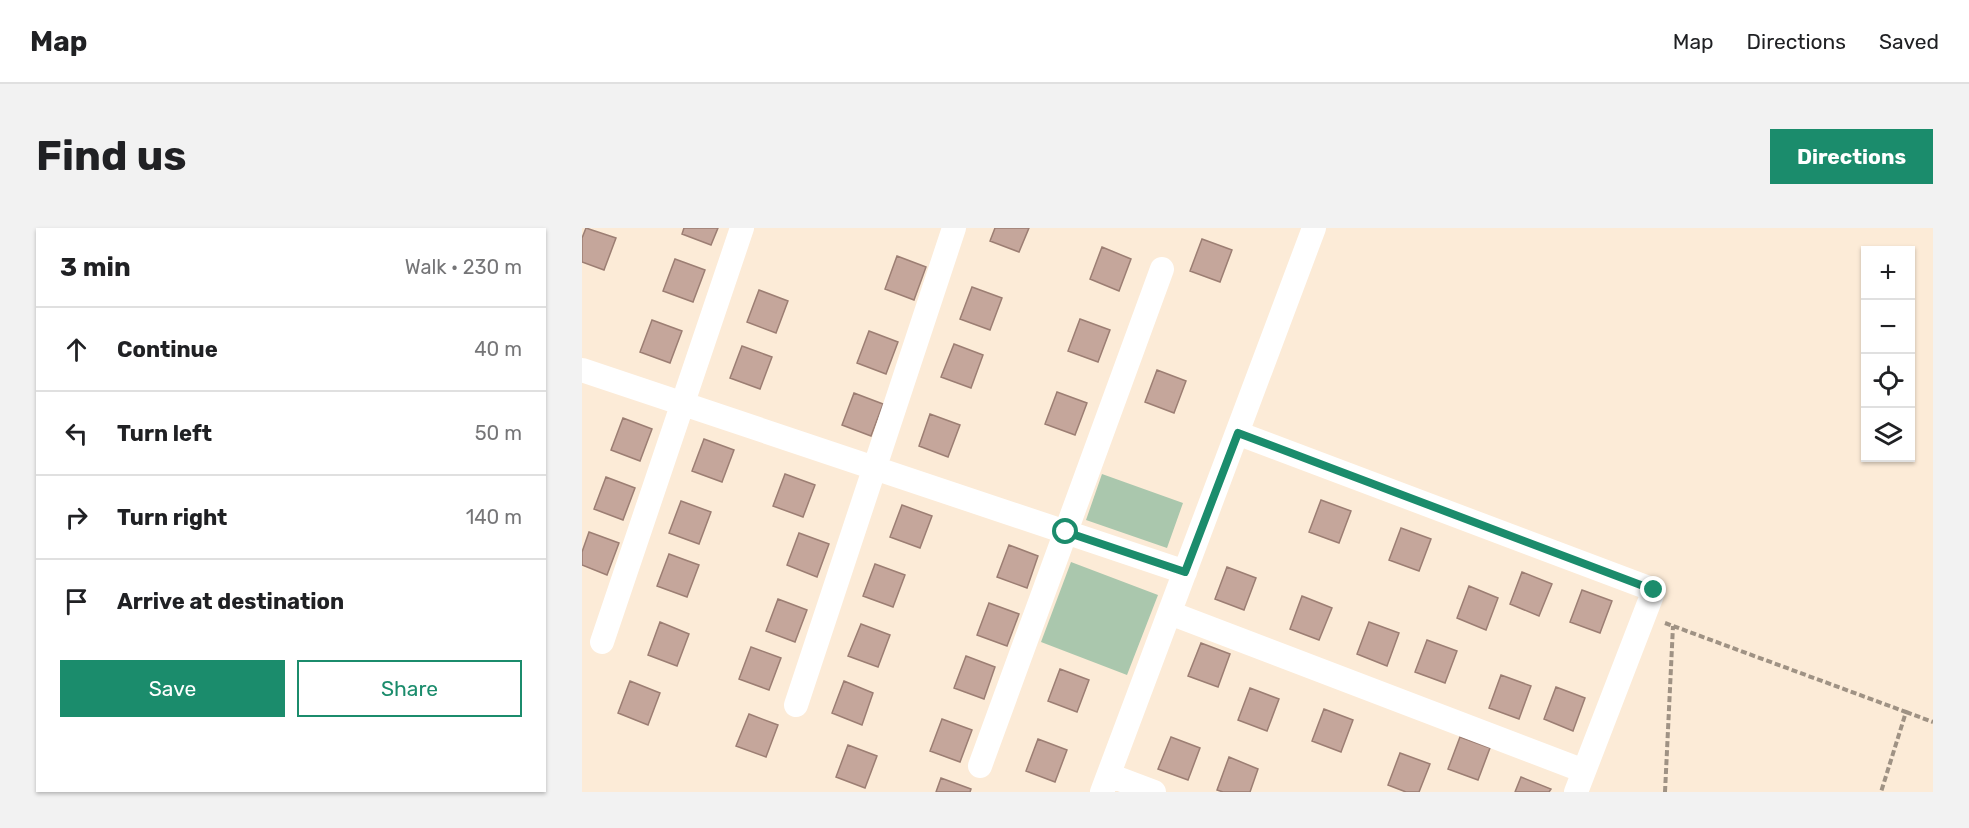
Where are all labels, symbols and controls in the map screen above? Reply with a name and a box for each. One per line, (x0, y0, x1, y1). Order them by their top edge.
text: Map (30, 25, 87, 58)
text: Map (1673, 29, 1714, 54)
text: Directions (1747, 29, 1846, 54)
text: Saved (1879, 29, 1939, 54)
button: Directions (1770, 129, 1933, 184)
text: Find us (36, 131, 187, 181)
map controls (1861, 246, 1915, 462)
button: + (1861, 246, 1915, 300)
text: 3 min (60, 252, 131, 283)
text: Walk · 230 m (405, 255, 522, 279)
button: − (1861, 300, 1915, 354)
icon: ahead (60, 333, 93, 366)
text: Continue (117, 336, 218, 363)
text: 40 m (474, 337, 522, 361)
button: locate (1861, 354, 1915, 408)
button: layers (1861, 408, 1915, 462)
icon: left (60, 417, 93, 450)
text: Turn left (117, 420, 212, 447)
text: 50 m (475, 421, 522, 445)
icon: right (60, 501, 93, 534)
text: Turn right (117, 504, 227, 531)
text: 140 m (466, 505, 522, 529)
route start (1052, 518, 1078, 544)
route end (1640, 576, 1666, 602)
icon: arrive (60, 585, 93, 618)
text: Arrive at destination (117, 588, 344, 615)
button: Save (60, 660, 285, 717)
button: Share (297, 660, 522, 717)

